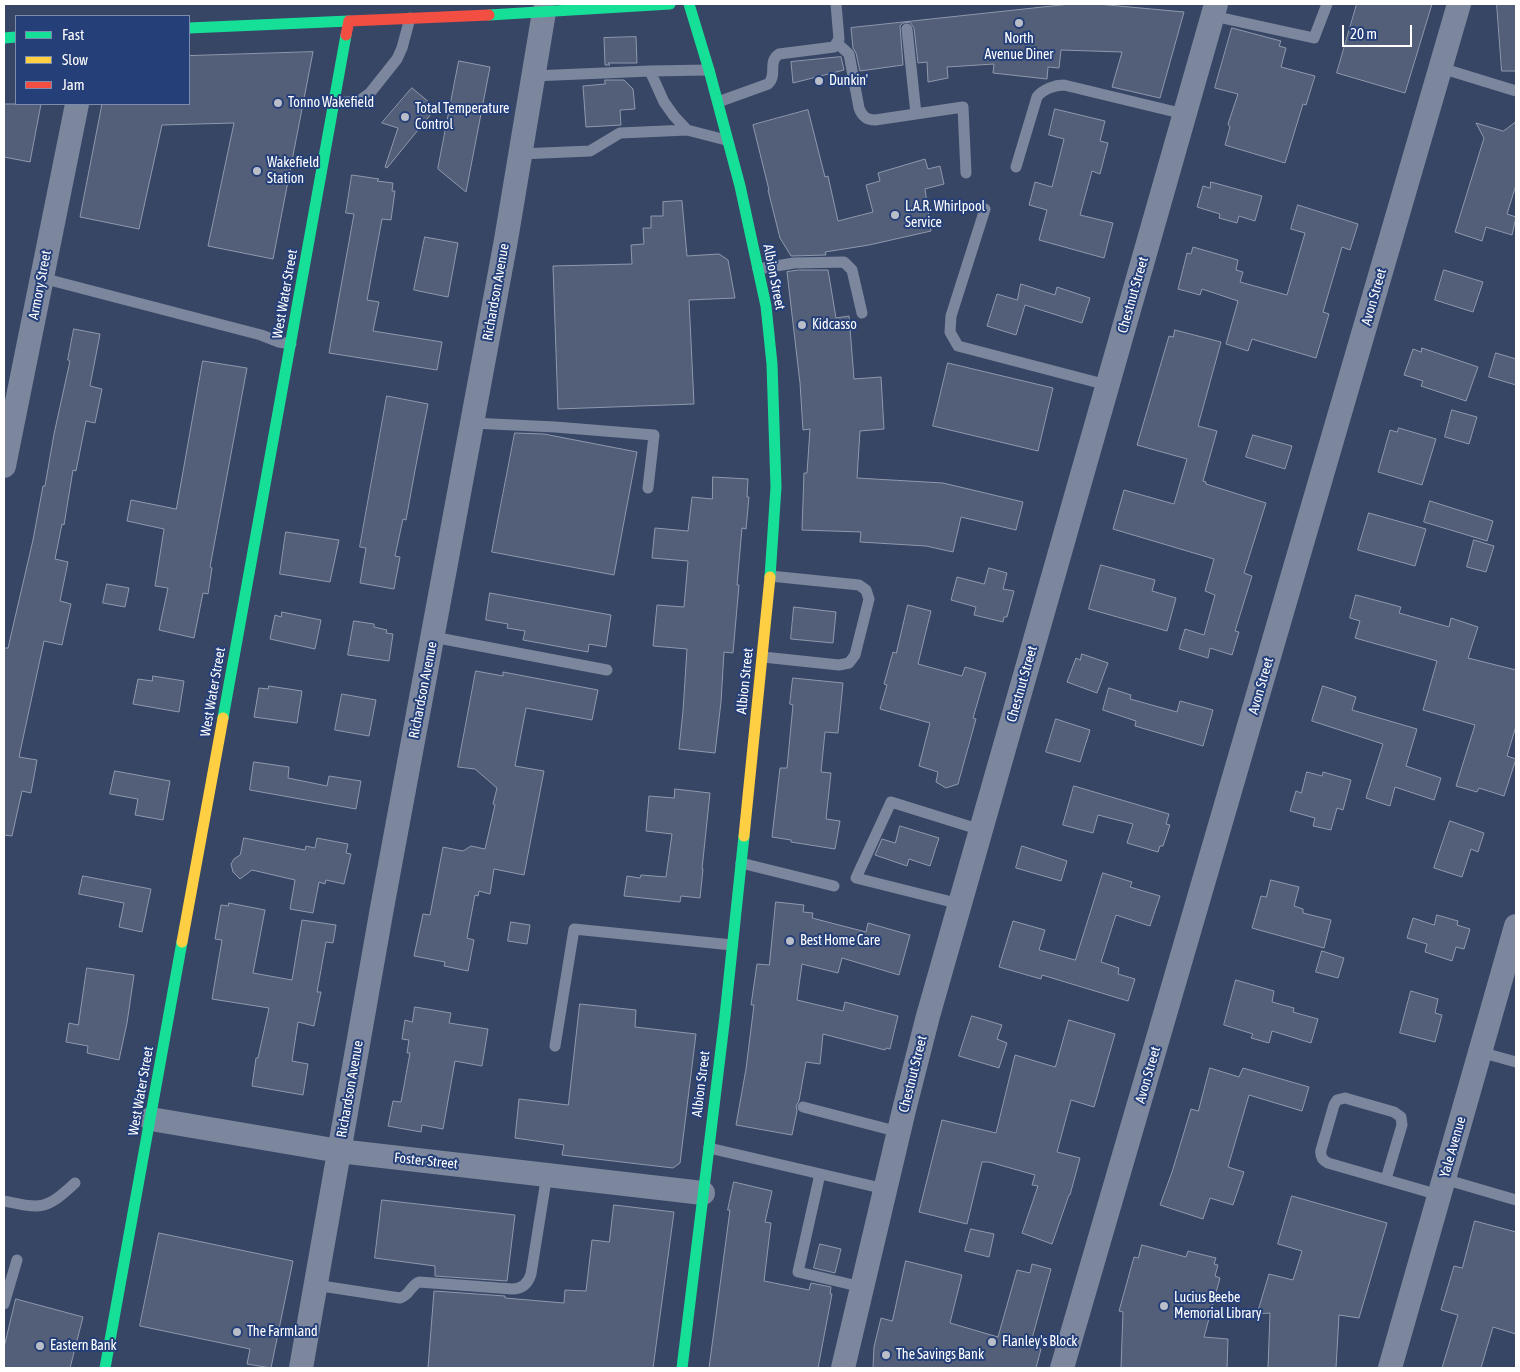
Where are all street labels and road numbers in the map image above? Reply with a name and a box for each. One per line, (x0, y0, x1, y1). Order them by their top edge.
street label: Richardson Avenue (479, 242, 513, 342)
street label: Albion Street (759, 243, 789, 311)
street label: West Water Street (269, 248, 301, 340)
street label: Armory Street (25, 249, 55, 321)
street label: Chestnut Street (1114, 255, 1152, 335)
street label: Avon Street (1358, 267, 1390, 327)
street label: Richardson Avenue (405, 640, 441, 740)
street label: Chestnut Street (1003, 644, 1041, 724)
street label: West Water Street (197, 646, 229, 738)
street label: Albion Street (733, 647, 757, 715)
street label: Avon Street (1245, 656, 1277, 716)
street label: Chestnut Street (895, 1034, 931, 1114)
street label: Richardson Avenue (333, 1039, 367, 1139)
street label: West Water Street (125, 1045, 157, 1137)
street label: Avon Street (1132, 1045, 1164, 1105)
street label: Albion Street (689, 1050, 713, 1118)
street label: Yale Avenue (1436, 1115, 1470, 1179)
street label: Foster Street (393, 1149, 459, 1173)

